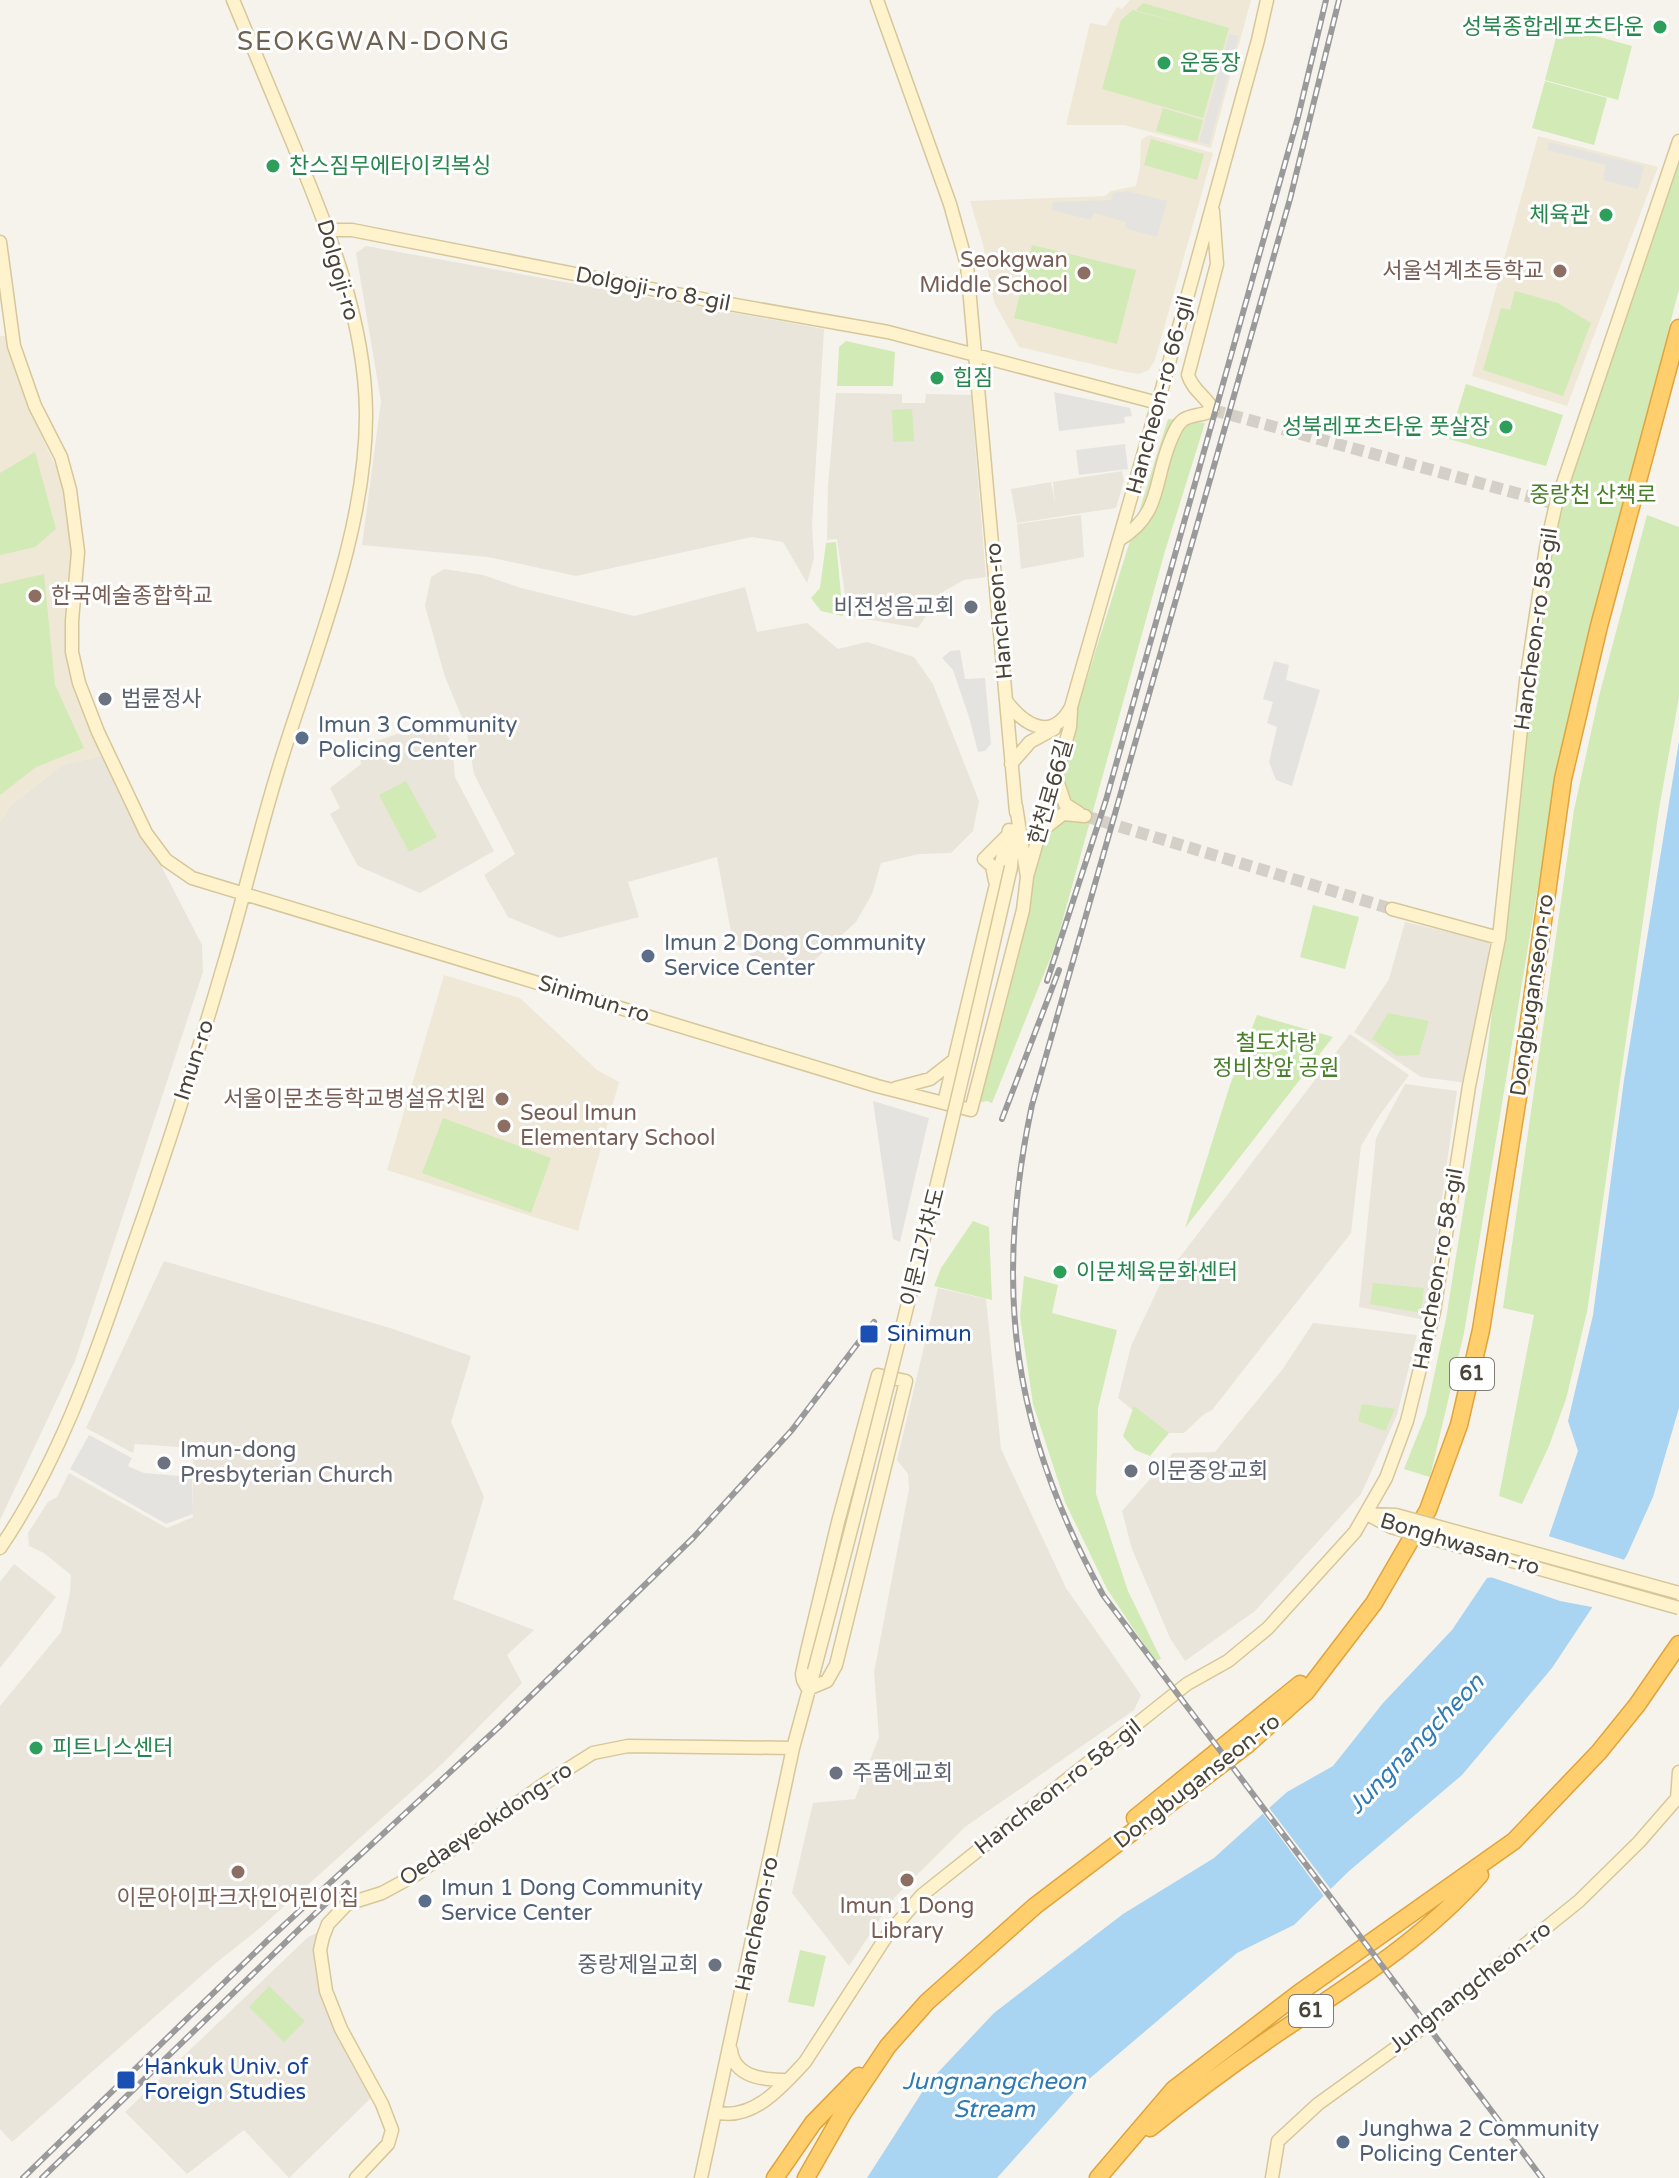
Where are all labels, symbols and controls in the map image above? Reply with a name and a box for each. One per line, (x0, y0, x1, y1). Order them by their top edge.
place label: 성북종합레포츠타운 (1462, 14, 1644, 40)
marker: 성북종합레포츠타운 (1651, 18, 1669, 36)
district label: SEOKGWAN-DONG (237, 26, 511, 57)
place label: 운동장 (1180, 50, 1241, 76)
marker: 운동장 (1155, 54, 1173, 72)
place label: 찬스짐무에타이킥복싱 (289, 153, 491, 179)
marker: 찬스짐무에타이킥복싱 (264, 157, 282, 175)
place label: 체육관 (1529, 202, 1590, 228)
marker: 체육관 (1597, 206, 1615, 224)
street label: Dolgoji-ro (311, 217, 365, 323)
place label: Seokgwan Middle School (919, 247, 1068, 298)
place label: 서울석계초등학교 (1382, 258, 1544, 284)
street label: Dolgoji-ro 8-gil (573, 261, 733, 317)
marker: 서울석계초등학교 (1551, 262, 1569, 280)
marker: Seokgwan Middle School (1075, 264, 1093, 282)
street label: Hancheon-ro 66-gil (1121, 293, 1199, 497)
place label: 힙짐 (953, 365, 993, 391)
marker: 힙짐 (928, 369, 946, 387)
place label: 성북레포츠타운 풋살장 (1282, 414, 1490, 440)
marker: 성북레포츠타운 풋살장 (1497, 418, 1515, 436)
park label: 중랑천 산책로 (1529, 482, 1657, 508)
street label: Hancheon-ro 58-gil (1509, 526, 1563, 732)
street label: Hancheon-ro (980, 542, 1018, 680)
place label: 한국예술종합학교 (51, 583, 213, 609)
marker: 한국예술종합학교 (26, 587, 44, 605)
place label: 비전성음교회 (834, 594, 955, 620)
marker: 비전성음교회 (962, 598, 980, 616)
place label: 법륜정사 (121, 686, 202, 712)
marker: 법륜정사 (96, 690, 114, 708)
place label: Imun 3 Community Policing Center (318, 712, 517, 763)
marker: Imun 3 Community Policing Center (293, 729, 311, 747)
street label: 한천로66길 (1024, 736, 1078, 848)
street label: Dongbuganseon-ro (1505, 892, 1559, 1098)
place label: Imun 2 Dong Community Service Center (664, 930, 926, 981)
marker: Imun 2 Dong Community Service Center (639, 947, 657, 965)
street label: Sinimun-ro (535, 970, 653, 1028)
street label: Imun-ro (169, 1016, 219, 1104)
park label: 철도차량 정비창앞 공원 (1212, 1030, 1340, 1081)
place label: 서울이문초등학교병설유치원 (223, 1086, 486, 1112)
marker: 서울이문초등학교병설유치원 (493, 1090, 511, 1108)
place label: Seoul Imun Elementary School (520, 1100, 715, 1151)
marker: Seoul Imun Elementary School (495, 1117, 513, 1135)
street label: Hancheon-ro 58-gil (1407, 1166, 1469, 1372)
street label: 이문고가차도 (896, 1185, 950, 1309)
place label: 이문체육문화센터 (1076, 1259, 1238, 1285)
marker: 이문체육문화센터 (1051, 1263, 1069, 1281)
place label: Sinimun (887, 1321, 972, 1347)
marker: Sinimun (858, 1323, 880, 1345)
road number: 61 (1450, 1358, 1494, 1390)
place label: Imun-dong Presbyterian Church (180, 1437, 393, 1488)
marker: Imun-dong Presbyterian Church (155, 1454, 173, 1472)
place label: 이문중앙교회 (1147, 1458, 1268, 1484)
marker: 이문중앙교회 (1122, 1462, 1140, 1480)
street label: Bonghwasan-ro (1377, 1507, 1543, 1581)
water label: Jungnangcheon (1342, 1667, 1491, 1820)
street label: Dongbuganseon-ro (1109, 1708, 1285, 1854)
street label: Hancheon-ro 58-gil (969, 1714, 1147, 1860)
place label: 피트니스센터 (52, 1735, 173, 1761)
marker: 피트니스센터 (27, 1739, 45, 1757)
street label: Oedaeyeokdong-ro (395, 1757, 577, 1891)
place label: 주품에교회 (852, 1760, 953, 1786)
marker: 주품에교회 (827, 1764, 845, 1782)
street label: Hancheon-ro (730, 1854, 784, 1994)
marker: 이문아이파크자인어린이집 (229, 1863, 247, 1881)
marker: Imun 1 Dong Library (898, 1871, 916, 1889)
place label: Imun 1 Dong Community Service Center (441, 1875, 703, 1926)
place label: 이문아이파크자인어린이집 (117, 1885, 359, 1911)
marker: Imun 1 Dong Community Service Center (416, 1892, 434, 1910)
place label: Imun 1 Dong Library (840, 1893, 974, 1944)
street label: Jungnangcheon-ro (1384, 1916, 1556, 2058)
place label: 중랑제일교회 (578, 1952, 699, 1978)
marker: 중랑제일교회 (706, 1956, 724, 1974)
road number: 61 (1289, 1995, 1333, 2027)
place label: Hankuk Univ. of Foreign Studies (144, 2054, 309, 2105)
water label: Jungnangcheon Stream (902, 2067, 1087, 2124)
marker: Hankuk Univ. of Foreign Studies (115, 2069, 137, 2091)
place label: Junghwa 2 Community Policing Center (1359, 2116, 1599, 2167)
marker: Junghwa 2 Community Policing Center (1334, 2133, 1352, 2151)

